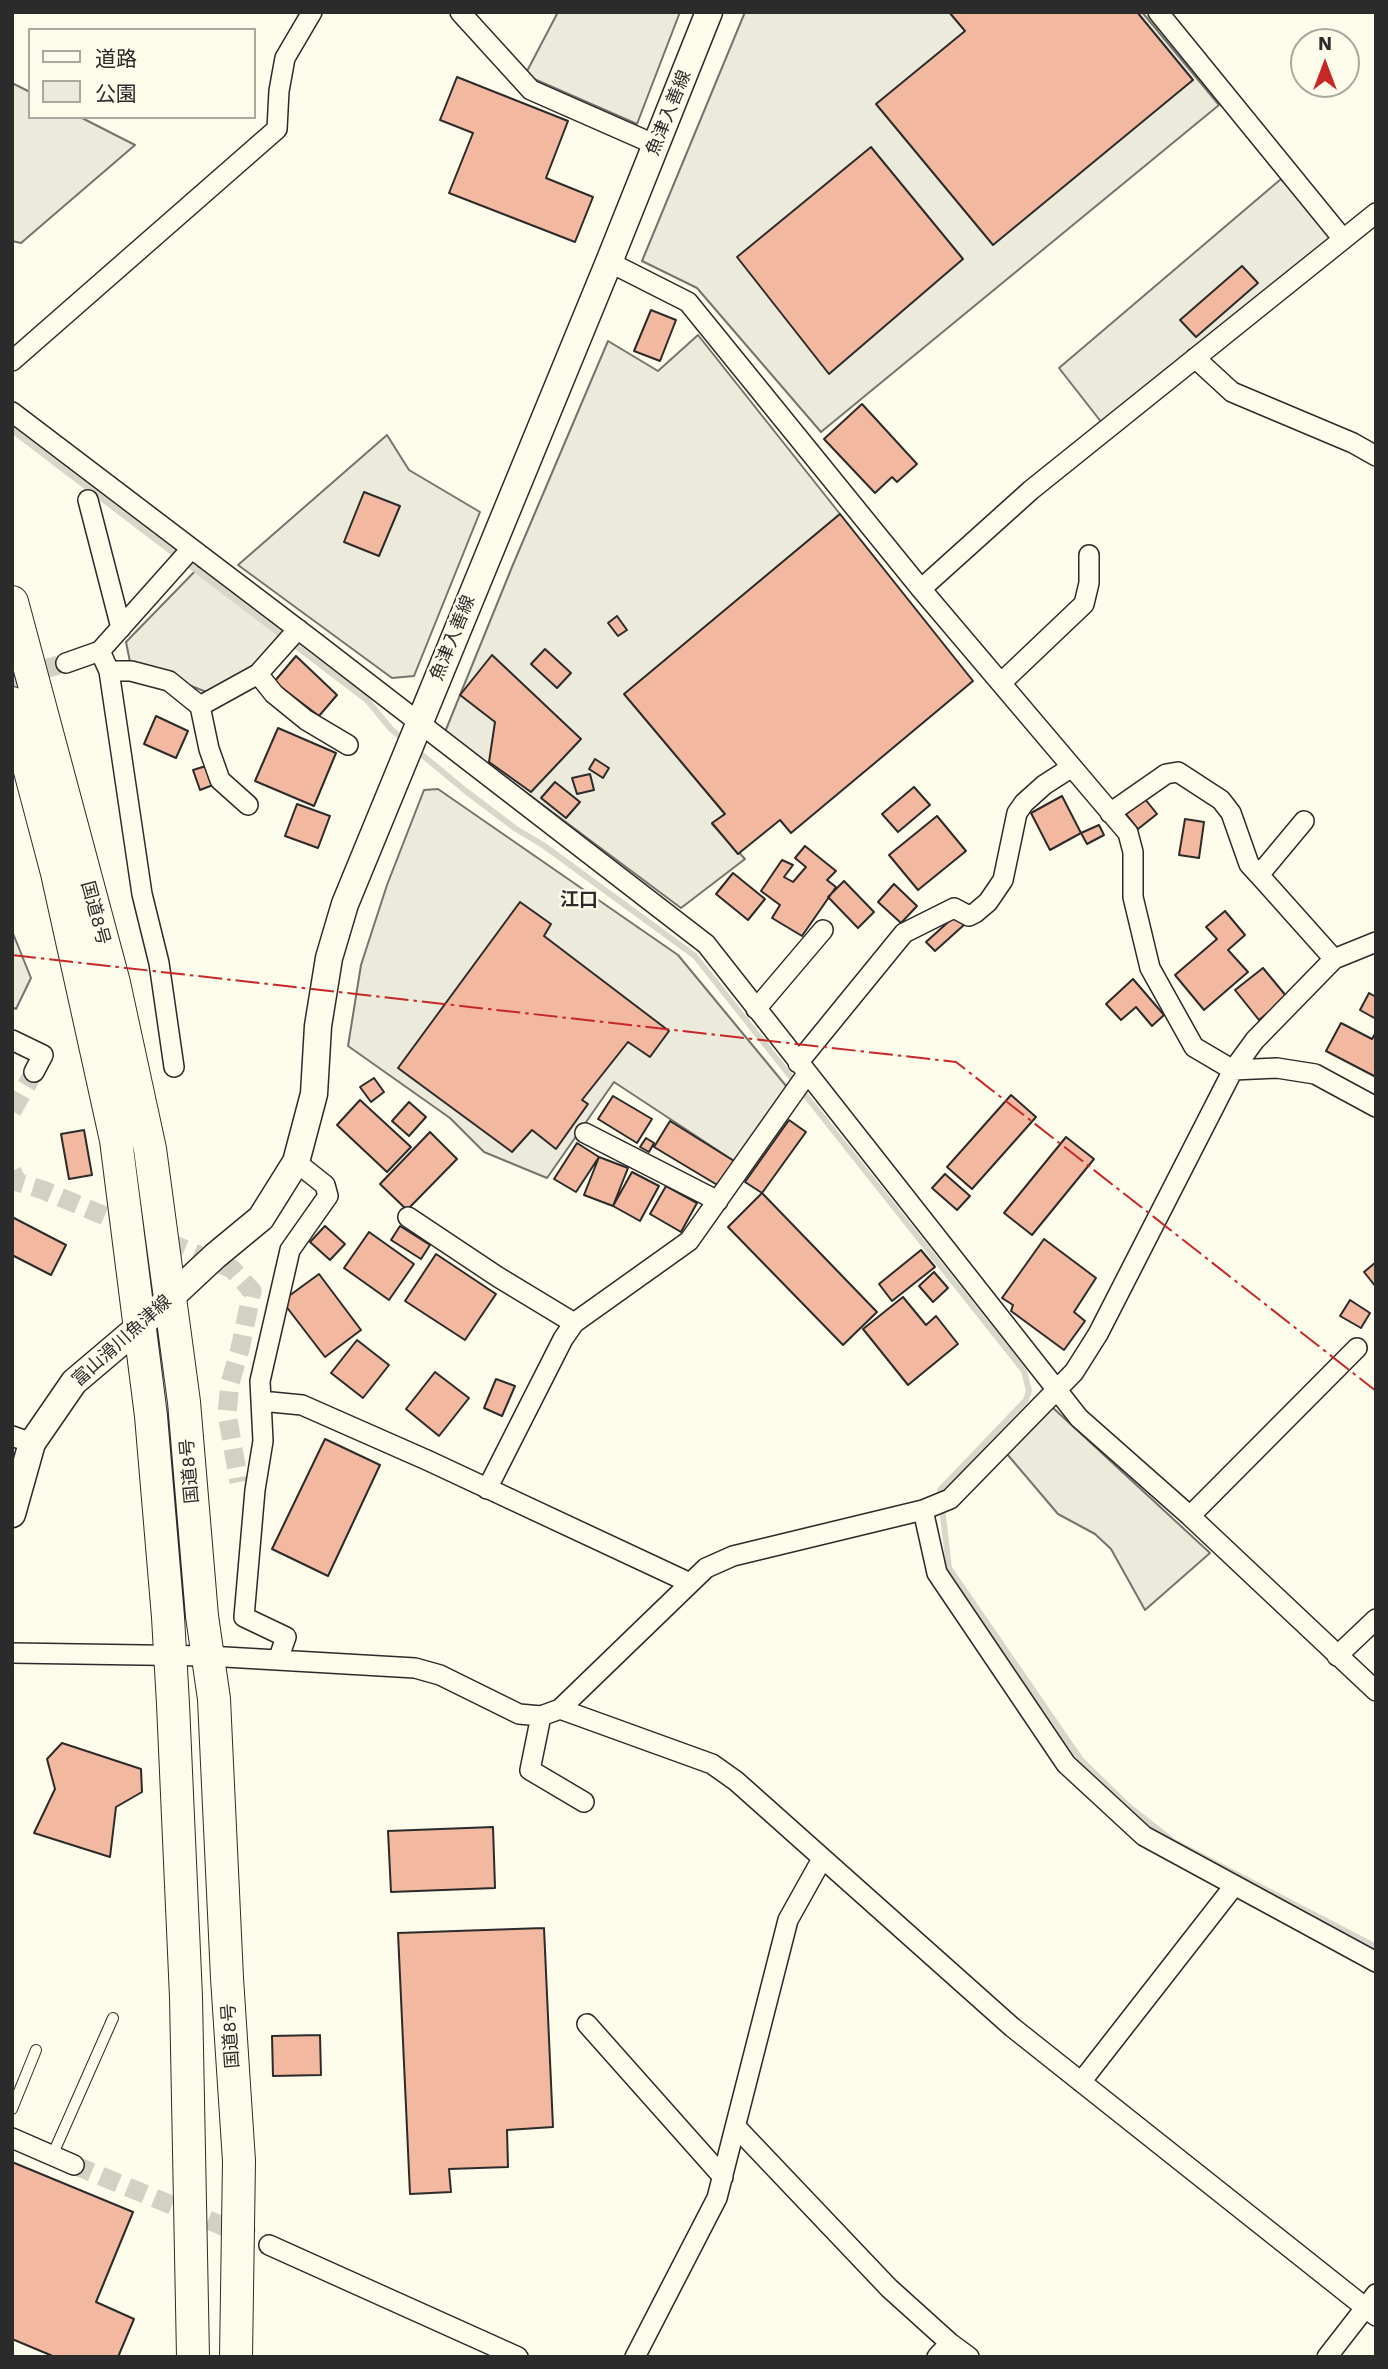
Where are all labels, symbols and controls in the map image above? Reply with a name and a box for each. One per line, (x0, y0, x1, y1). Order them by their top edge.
legend (28, 28, 256, 119)
north arrow (1290, 28, 1360, 98)
text: N (1318, 32, 1332, 55)
text: 道路 (95, 46, 137, 71)
street label: 魚津入善線 (642, 67, 696, 159)
text: 公園 (95, 81, 137, 106)
street label: 魚津入善線 (426, 592, 480, 684)
street label: 国道8号 (76, 879, 114, 947)
district label: 江口 (560, 889, 598, 911)
street label: 富山滑川魚津線 (68, 1291, 176, 1391)
street label: 国道8号 (176, 1438, 204, 1504)
street label: 国道8号 (218, 2003, 244, 2069)

